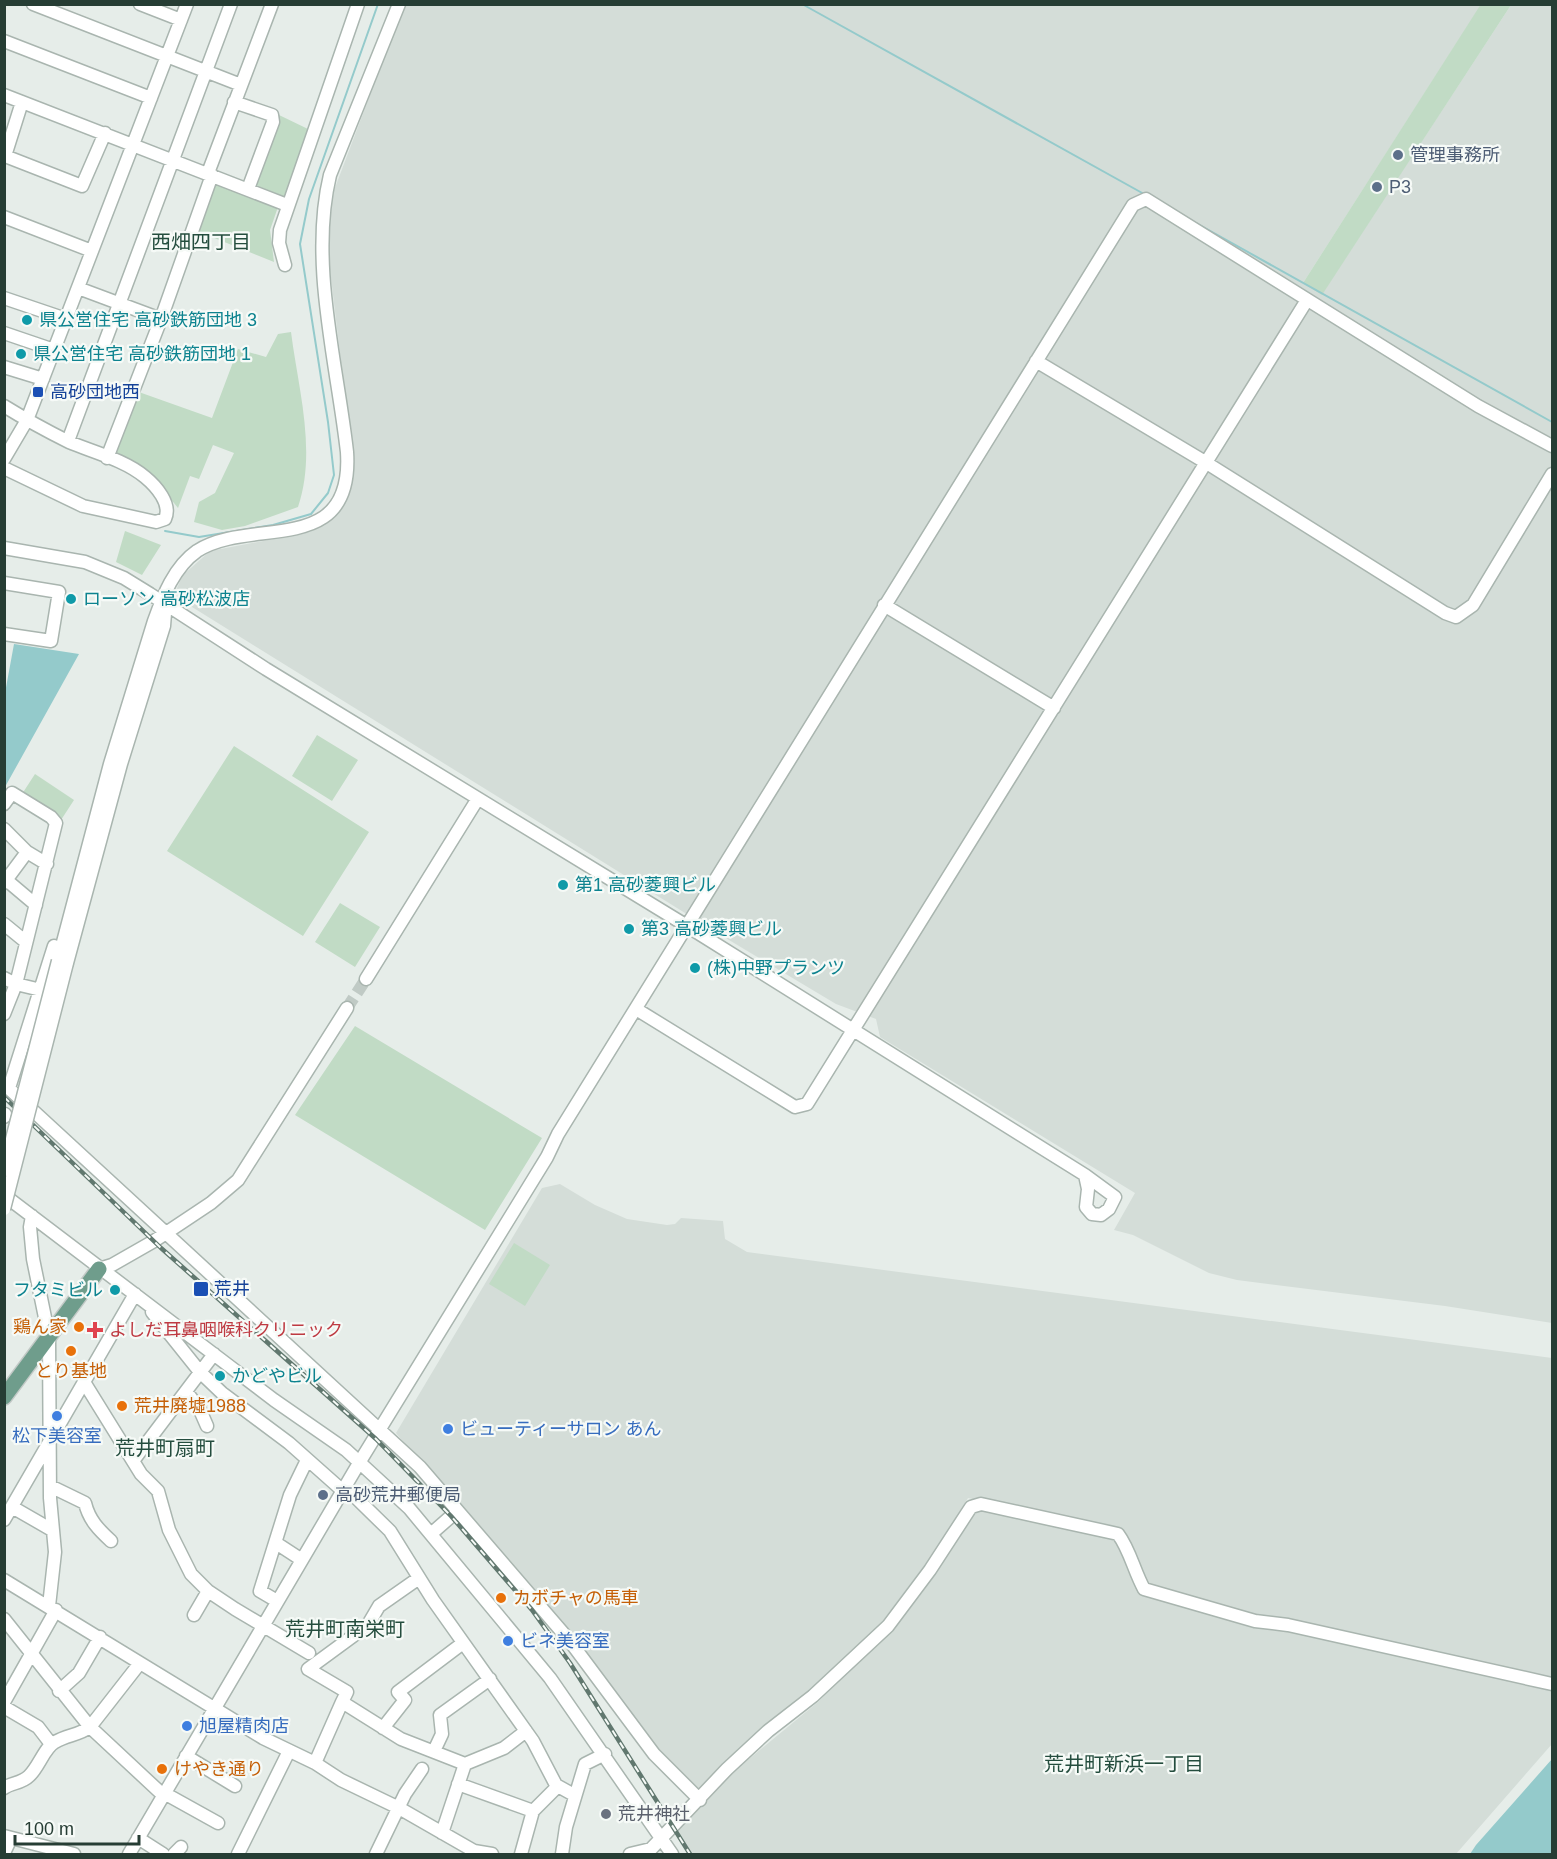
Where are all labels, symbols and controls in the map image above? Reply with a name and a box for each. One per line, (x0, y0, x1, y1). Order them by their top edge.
place label: 管理事務所 (1410, 145, 1500, 165)
marker: 管理事務所 (1391, 148, 1405, 162)
place label: P3 (1389, 177, 1411, 197)
marker: P3 (1370, 180, 1384, 194)
district label: 西畑四丁目 (151, 231, 251, 253)
place label: 県公営住宅 高砂鉄筋団地 3 (39, 310, 257, 330)
marker: 県公営住宅 高砂鉄筋団地 3 (20, 313, 34, 327)
place label: 県公営住宅 高砂鉄筋団地 1 (33, 344, 251, 364)
marker: 県公営住宅 高砂鉄筋団地 1 (14, 347, 28, 361)
place label: 高砂団地西 (50, 382, 140, 402)
marker: 高砂団地西 (31, 385, 45, 399)
place label: ローソン 高砂松波店 (83, 589, 250, 609)
marker: ローソン 高砂松波店 (64, 592, 78, 606)
place label: 第1 高砂菱興ビル (575, 875, 716, 895)
marker: 第1 高砂菱興ビル (556, 878, 570, 892)
place label: 第3 高砂菱興ビル (641, 919, 782, 939)
marker: 第3 高砂菱興ビル (622, 922, 636, 936)
place label: (株)中野プランツ (707, 958, 845, 978)
marker: (株)中野プランツ (688, 961, 702, 975)
place label: 荒井 (214, 1279, 250, 1299)
place label: フタミビル (13, 1280, 103, 1300)
marker: 荒井 (192, 1280, 210, 1298)
marker: フタミビル (108, 1283, 122, 1297)
place label: 鶏ん家 (13, 1317, 67, 1337)
marker: 鶏ん家 (72, 1320, 86, 1334)
place label: よしだ耳鼻咽喉科クリニック (109, 1320, 343, 1340)
marker: よしだ耳鼻咽喉科クリニック (86, 1321, 104, 1339)
marker: とり基地 (64, 1344, 78, 1358)
place label: とり基地 (35, 1361, 107, 1381)
place label: かどやビル (232, 1366, 322, 1386)
marker: かどやビル (213, 1369, 227, 1383)
place label: 荒井廃墟1988 (134, 1396, 246, 1416)
marker: 荒井廃墟1988 (115, 1399, 129, 1413)
marker: 松下美容室 (50, 1409, 64, 1423)
place label: ビューティーサロン あん (460, 1419, 662, 1439)
marker: ビューティーサロン あん (441, 1422, 455, 1436)
place label: 松下美容室 (12, 1426, 102, 1446)
district label: 荒井町扇町 (115, 1437, 215, 1459)
place label: 高砂荒井郵便局 (335, 1485, 461, 1505)
marker: 高砂荒井郵便局 (316, 1488, 330, 1502)
place label: カボチャの馬車 (513, 1588, 639, 1608)
marker: カボチャの馬車 (494, 1591, 508, 1605)
district label: 荒井町南栄町 (285, 1618, 405, 1640)
place label: ビネ美容室 (520, 1631, 610, 1651)
marker: ビネ美容室 (501, 1634, 515, 1648)
place label: 旭屋精肉店 (199, 1716, 289, 1736)
marker: 旭屋精肉店 (180, 1719, 194, 1733)
district label: 荒井町新浜一丁目 (1044, 1753, 1204, 1775)
place label: けやき通り (174, 1759, 264, 1779)
marker: けやき通り (155, 1762, 169, 1776)
place label: 荒井神社 (618, 1804, 690, 1824)
marker: 荒井神社 (599, 1807, 613, 1821)
scale bar (15, 1808, 140, 1846)
text: 100 m (24, 1819, 74, 1839)

